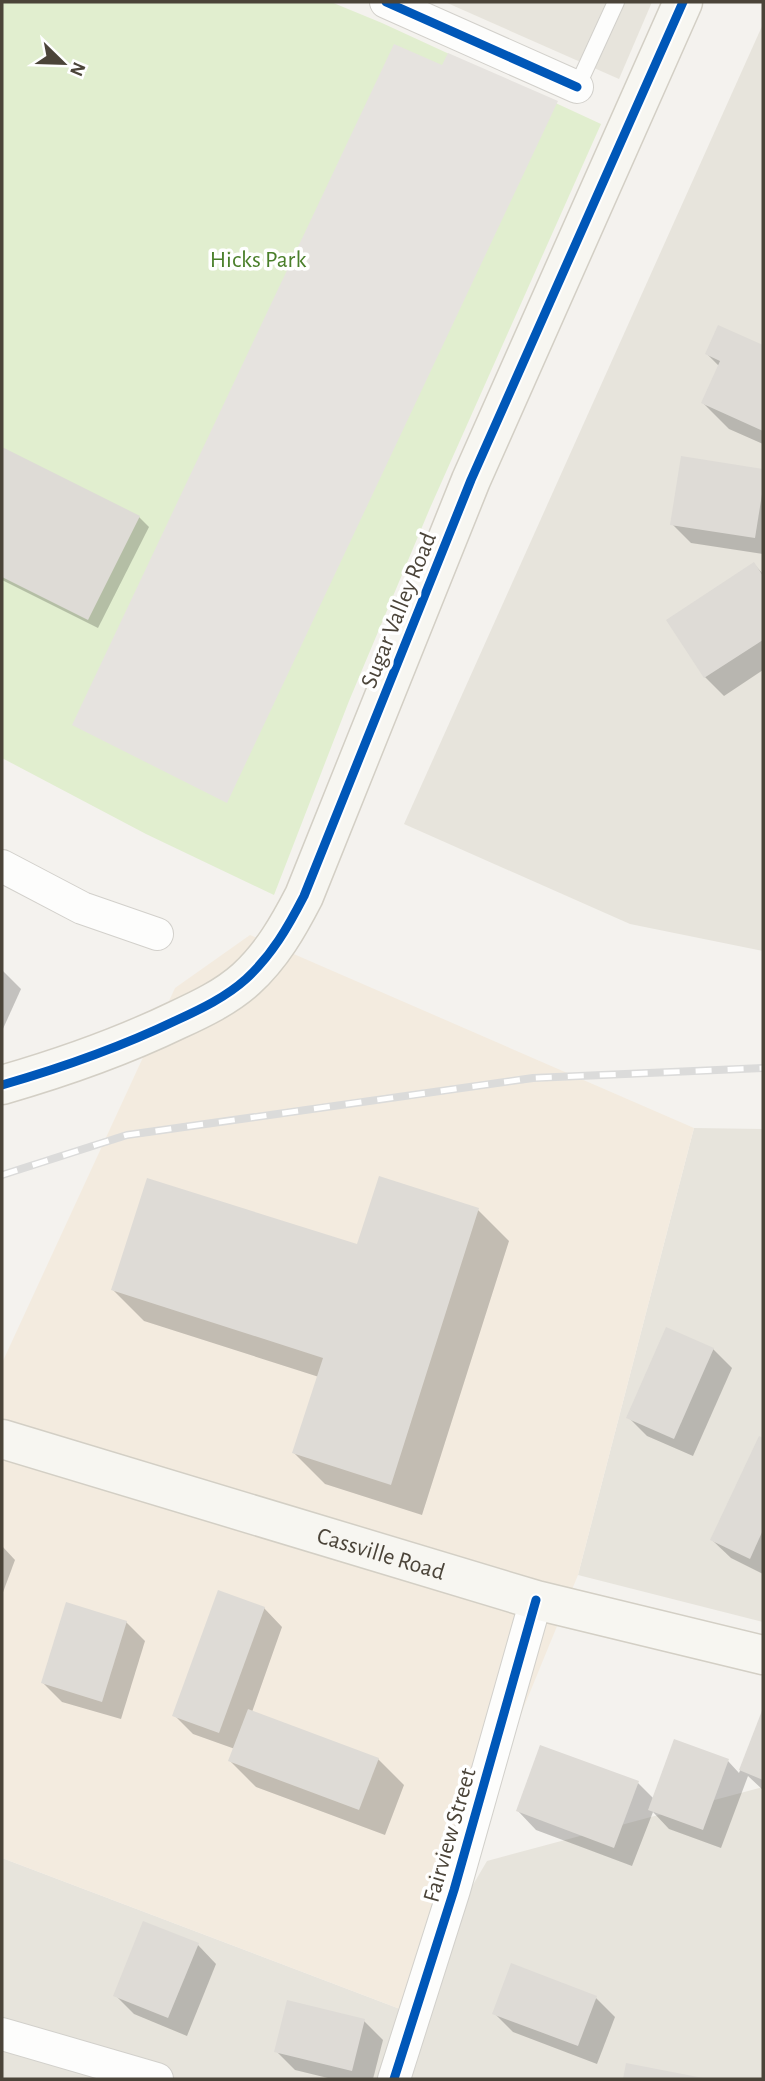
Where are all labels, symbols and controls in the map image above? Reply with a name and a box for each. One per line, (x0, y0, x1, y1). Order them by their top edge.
north arrow (28, 28, 98, 98)
text: N (66, 59, 89, 79)
park label: Hicks Park (210, 248, 306, 272)
street label: Sugar Valley Road (357, 529, 441, 692)
street label: Cassville Road (314, 1524, 448, 1585)
street label: Fairview Street (419, 1765, 481, 1905)

